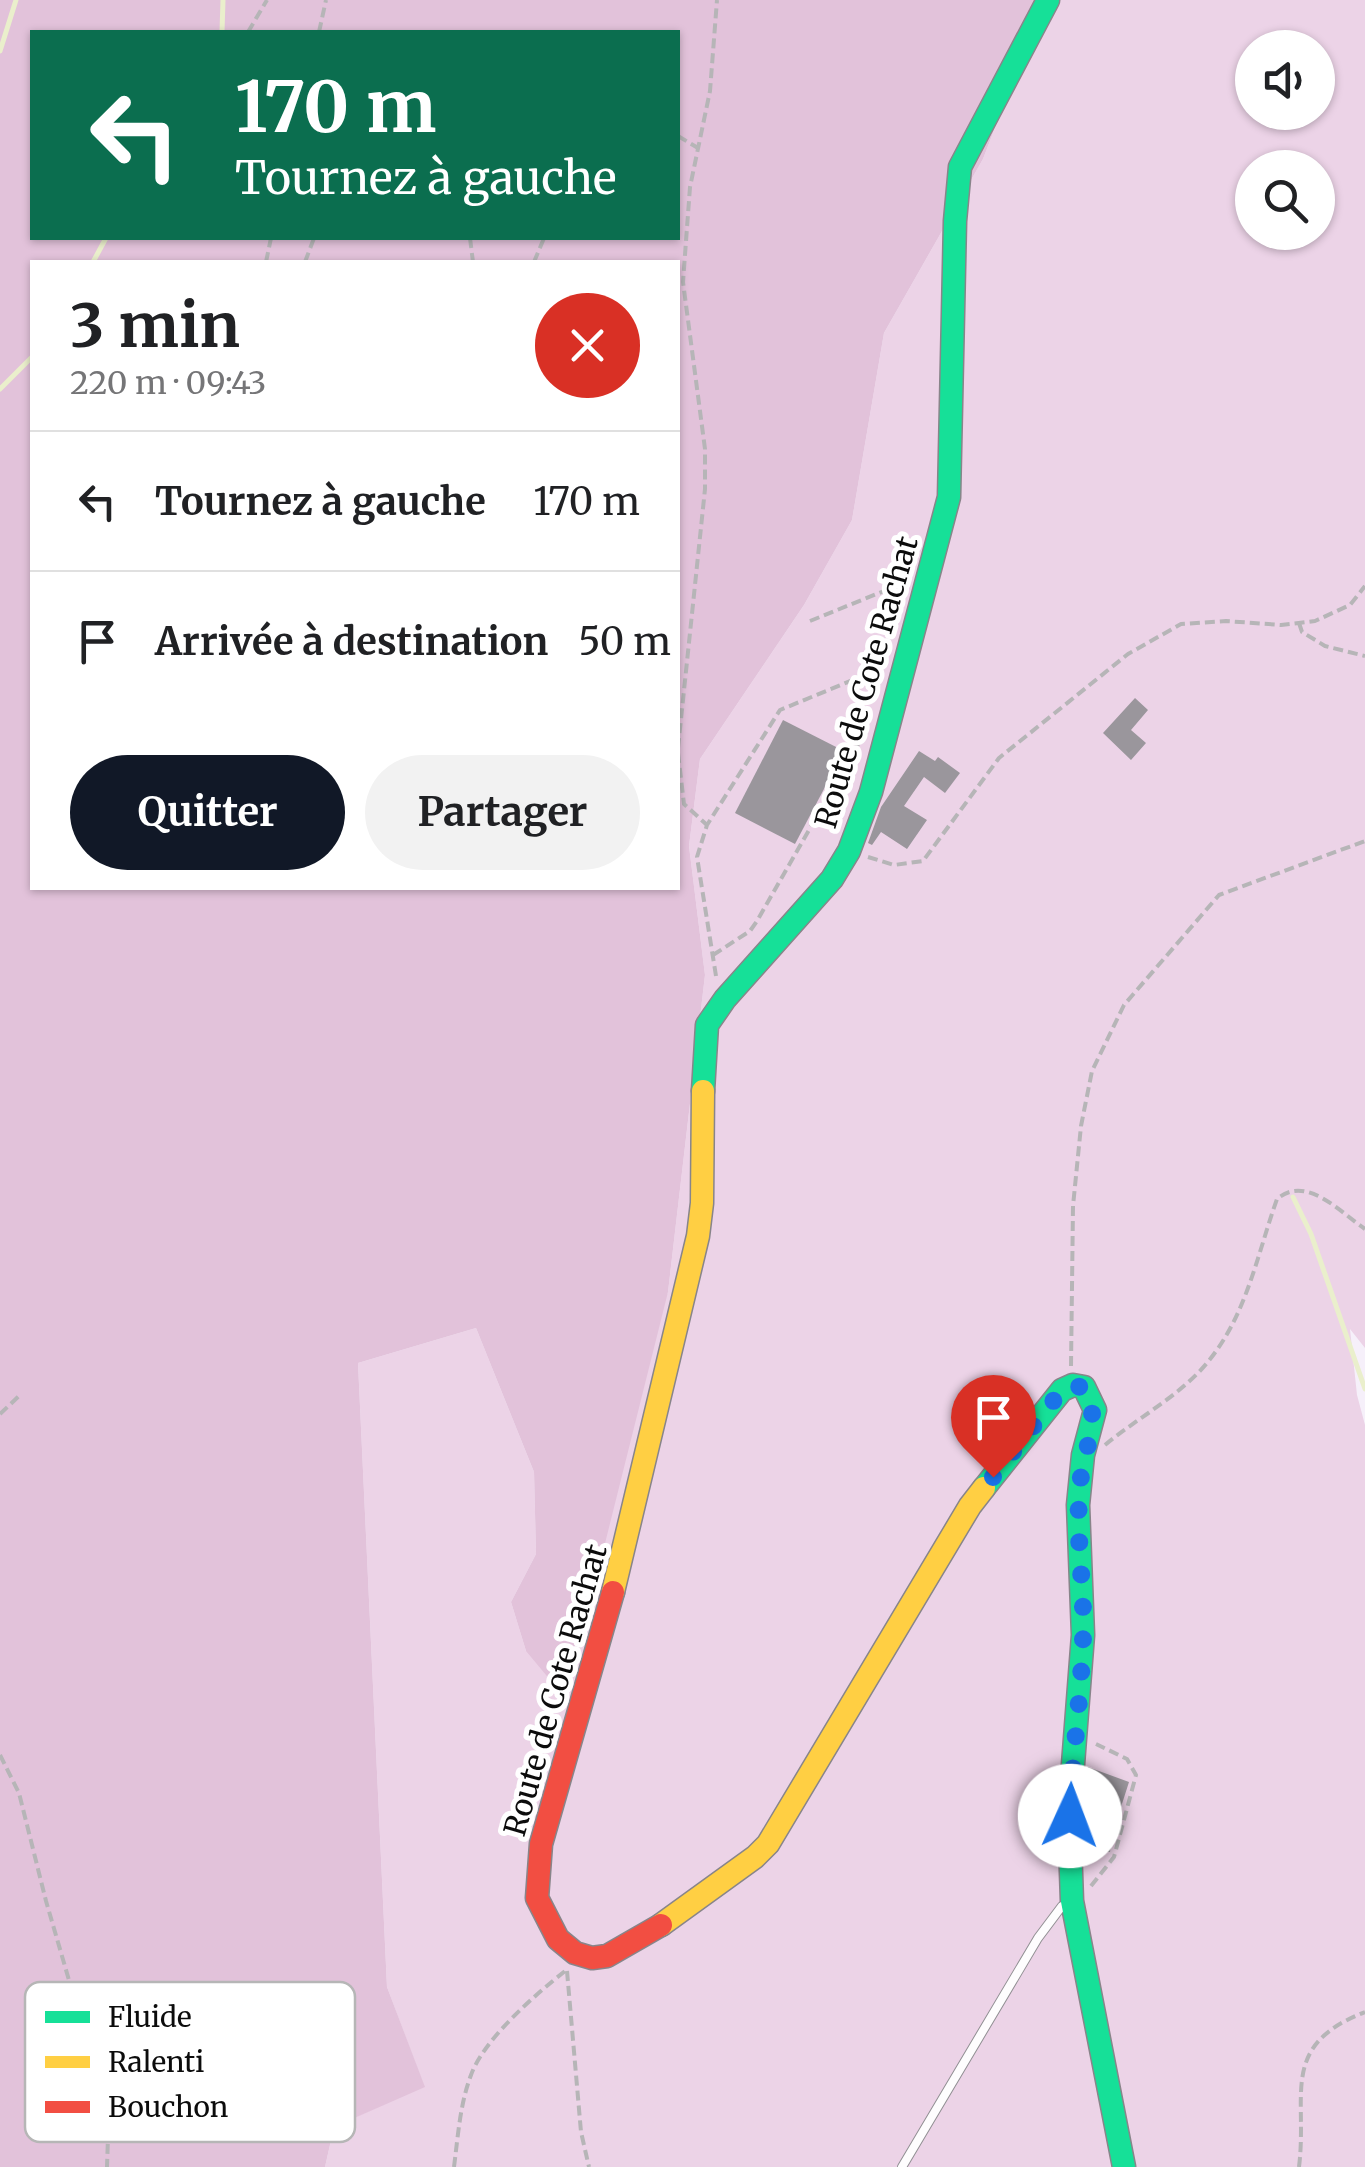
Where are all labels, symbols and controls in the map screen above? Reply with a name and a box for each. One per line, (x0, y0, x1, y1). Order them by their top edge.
map controls (1235, 30, 1335, 250)
button: sound (1235, 30, 1335, 130)
text: 170 m (235, 63, 436, 151)
icon: left (70, 70, 200, 200)
text: Tournez à gauche (235, 150, 617, 206)
button: search (1235, 150, 1335, 250)
text: 3 min (70, 288, 240, 363)
button: close (535, 293, 640, 398)
text: 220 m · 09:43 (70, 363, 266, 403)
icon: left (70, 474, 125, 529)
text: Tournez à gauche (155, 478, 486, 525)
text: 170 m (533, 478, 640, 525)
street label: Route de Cote Rachat (806, 532, 926, 832)
icon: arrive (70, 614, 125, 669)
text: Arrivée à destination (155, 618, 548, 665)
text: 50 m (578, 618, 671, 665)
button: Quitter (70, 755, 345, 870)
button: Partager (365, 755, 640, 870)
pin (951, 1375, 1036, 1478)
icon: arrive (966, 1390, 1021, 1445)
street label: Route de Cote Rachat (495, 1540, 615, 1840)
position arrow (1018, 1764, 1122, 1868)
legend (25, 1982, 355, 2142)
text: Fluide (108, 1999, 192, 2035)
text: Ralenti (108, 2044, 204, 2080)
text: Bouchon (108, 2089, 228, 2125)

